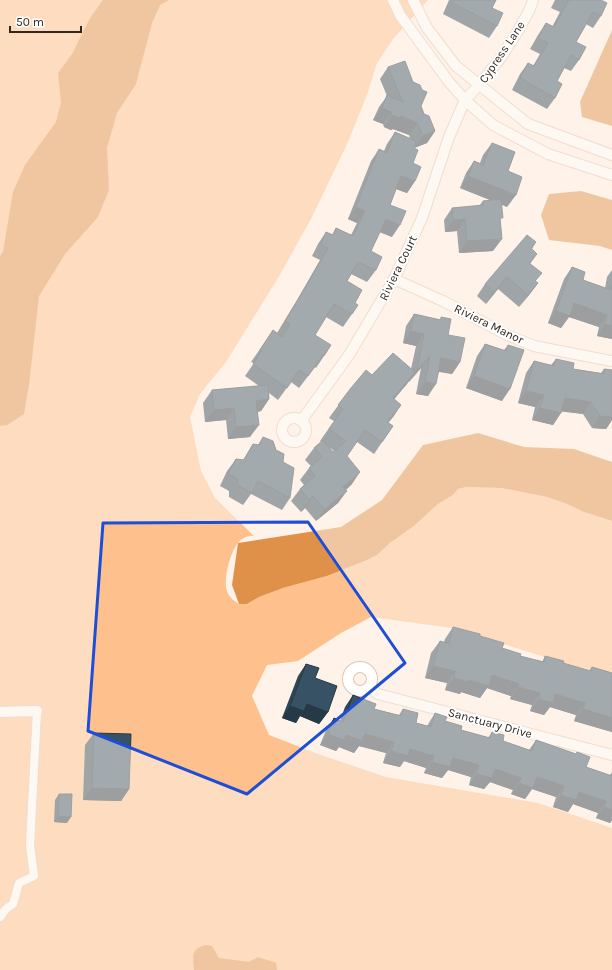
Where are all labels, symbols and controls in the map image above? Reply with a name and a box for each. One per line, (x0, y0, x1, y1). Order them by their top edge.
scale bar (10, 8, 81, 34)
text: 50 m (16, 15, 44, 29)
street label: Cypress Lane (476, 18, 528, 86)
street label: Riviera Court (376, 233, 420, 303)
street label: Riviera Manor (452, 301, 527, 347)
street label: Sanctuary Drive (446, 705, 534, 741)

